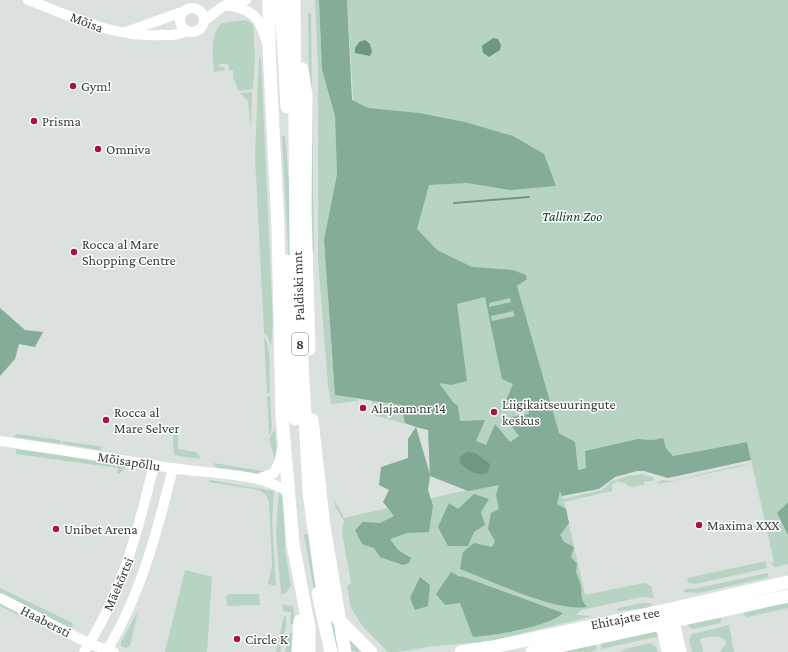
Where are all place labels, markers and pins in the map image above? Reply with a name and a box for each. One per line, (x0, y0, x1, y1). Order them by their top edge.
place label: Gym! (81, 78, 111, 94)
marker: Gym! (68, 81, 78, 91)
place label: Prisma (42, 113, 81, 129)
marker: Prisma (29, 116, 39, 126)
place label: Omniva (106, 141, 151, 157)
marker: Omniva (93, 144, 103, 154)
place label: Rocca al Mare Shopping Centre (82, 236, 176, 268)
marker: Rocca al Mare Shopping Centre (69, 247, 79, 257)
place label: Liigikaitseuuringute keskus (502, 396, 616, 428)
place label: Alajaam nr 14 (371, 400, 446, 417)
marker: Alajaam nr 14 (358, 403, 368, 413)
place label: Rocca al Mare Selver (114, 404, 179, 436)
marker: Liigikaitseuuringute keskus (489, 407, 499, 417)
marker: Rocca al Mare Selver (101, 415, 111, 425)
place label: Maxima XXX (707, 517, 780, 533)
marker: Maxima XXX (694, 520, 704, 530)
place label: Unibet Arena (64, 521, 138, 537)
marker: Unibet Arena (51, 524, 61, 534)
place label: Circle K (245, 631, 289, 647)
marker: Circle K (232, 634, 242, 644)

